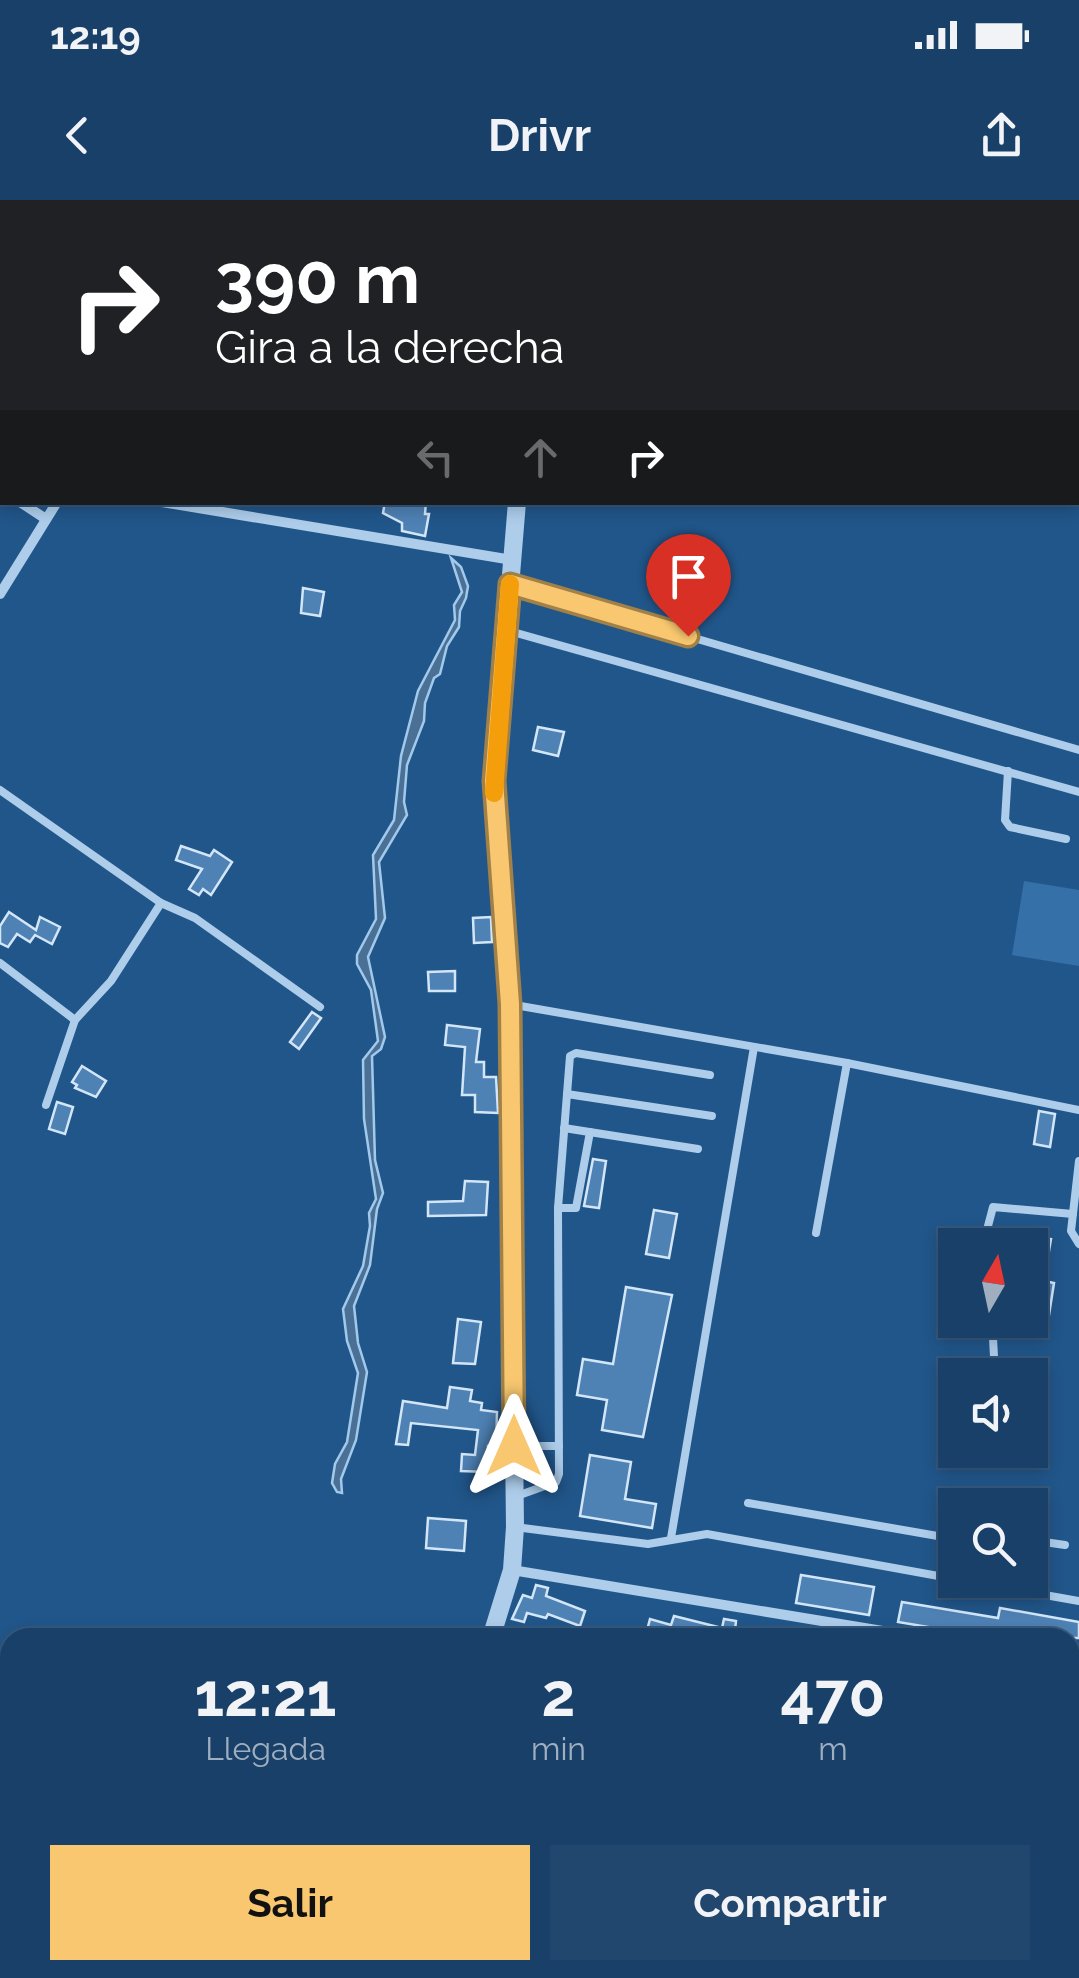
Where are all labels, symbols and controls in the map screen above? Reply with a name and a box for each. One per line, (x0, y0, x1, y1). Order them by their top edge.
text: 12:19 (50, 13, 141, 58)
icon: back (50, 108, 105, 163)
icon: share (974, 108, 1029, 163)
text: Drivr (488, 109, 591, 162)
text: 390 m (215, 237, 420, 319)
icon: right (50, 240, 180, 370)
text: Gira a la derecha (215, 321, 564, 374)
icon: left (408, 430, 463, 485)
icon: ahead (513, 430, 568, 485)
icon: right (618, 430, 673, 485)
pin (646, 534, 731, 637)
icon: arrive (661, 549, 716, 604)
north arrow (938, 1228, 1048, 1338)
map controls (938, 1228, 1048, 1598)
button: sound (938, 1358, 1048, 1468)
position arrow (462, 1394, 566, 1498)
button: search (938, 1488, 1048, 1598)
text: 12:21 (195, 1660, 336, 1730)
text: 2 (542, 1660, 575, 1730)
text: 470 (781, 1660, 885, 1730)
text: Llegada (205, 1730, 326, 1767)
text: min (531, 1730, 586, 1767)
text: m (818, 1730, 848, 1767)
button: Salir (50, 1845, 530, 1960)
button: Compartir (550, 1845, 1030, 1960)

